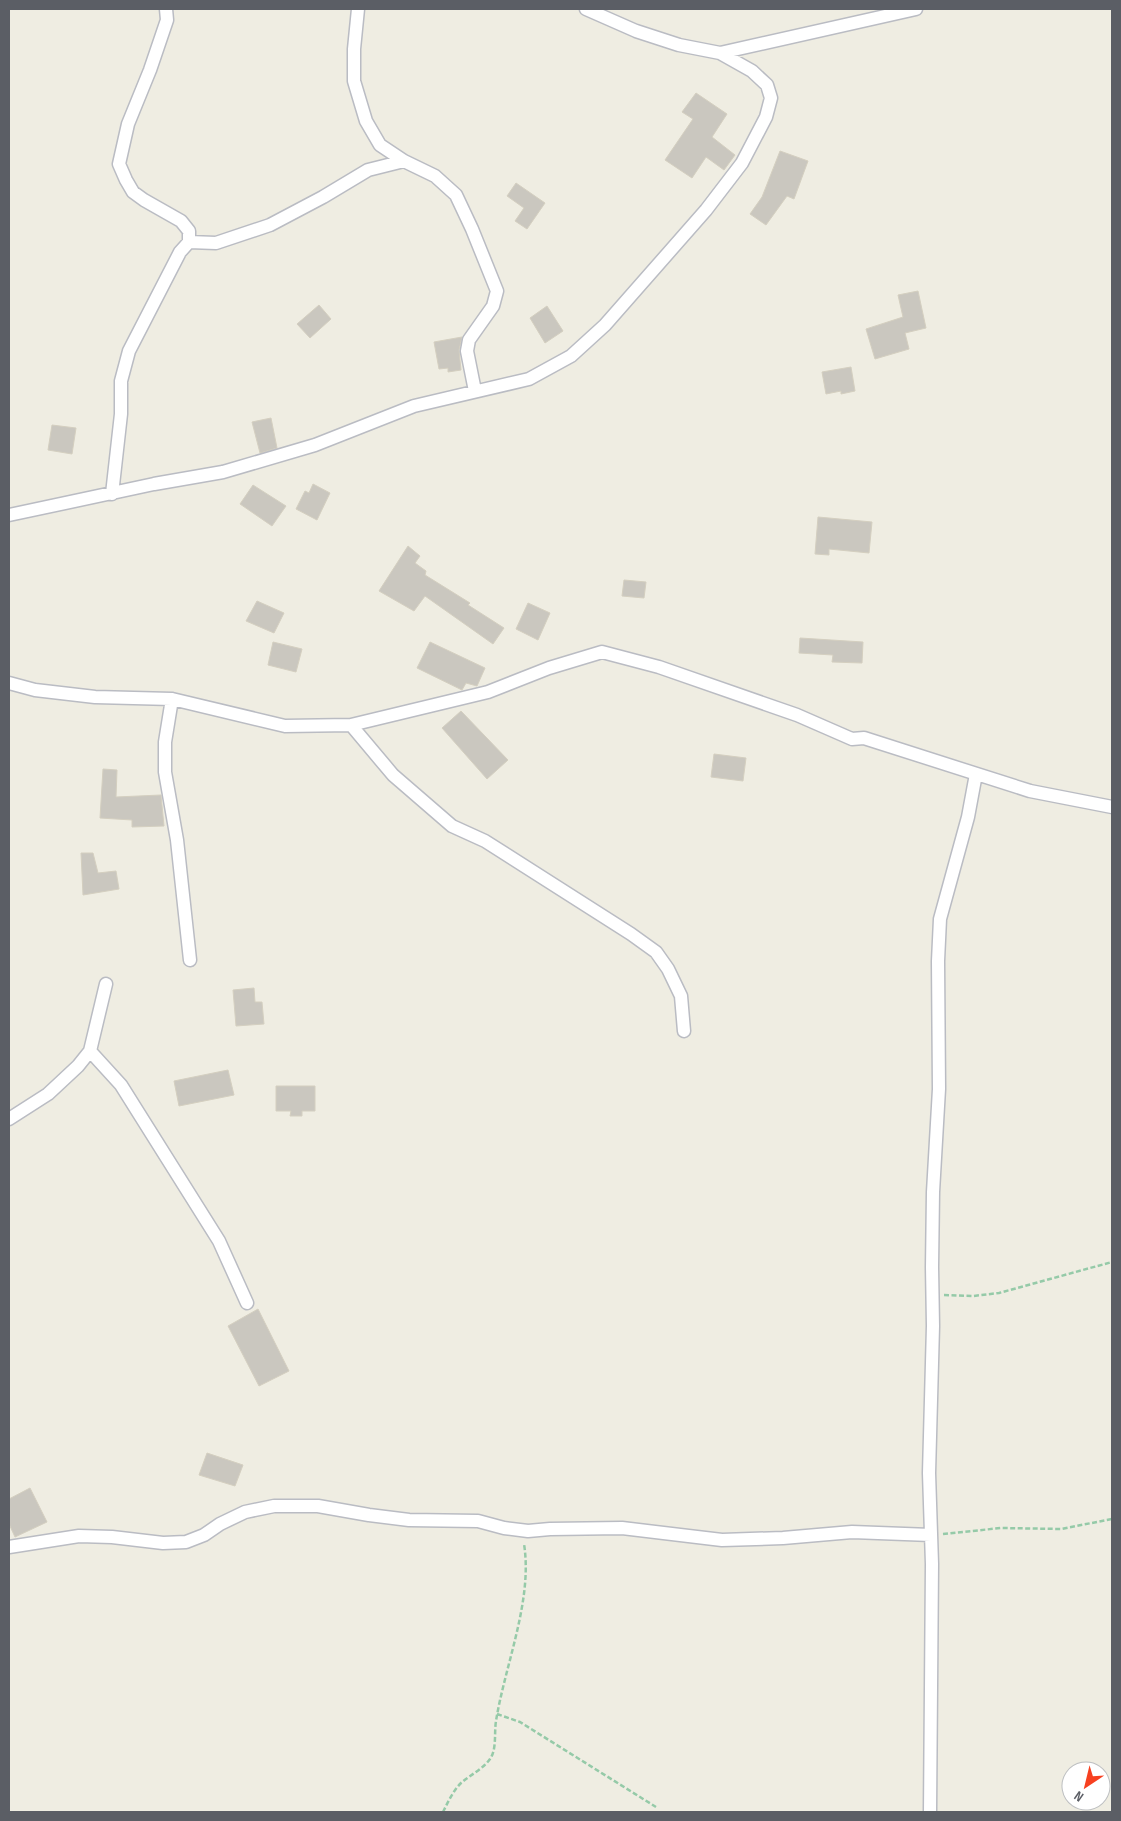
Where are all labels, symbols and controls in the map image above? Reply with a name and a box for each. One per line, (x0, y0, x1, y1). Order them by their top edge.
north arrow (1061, 1761, 1111, 1811)
text: N (1071, 1787, 1087, 1805)

